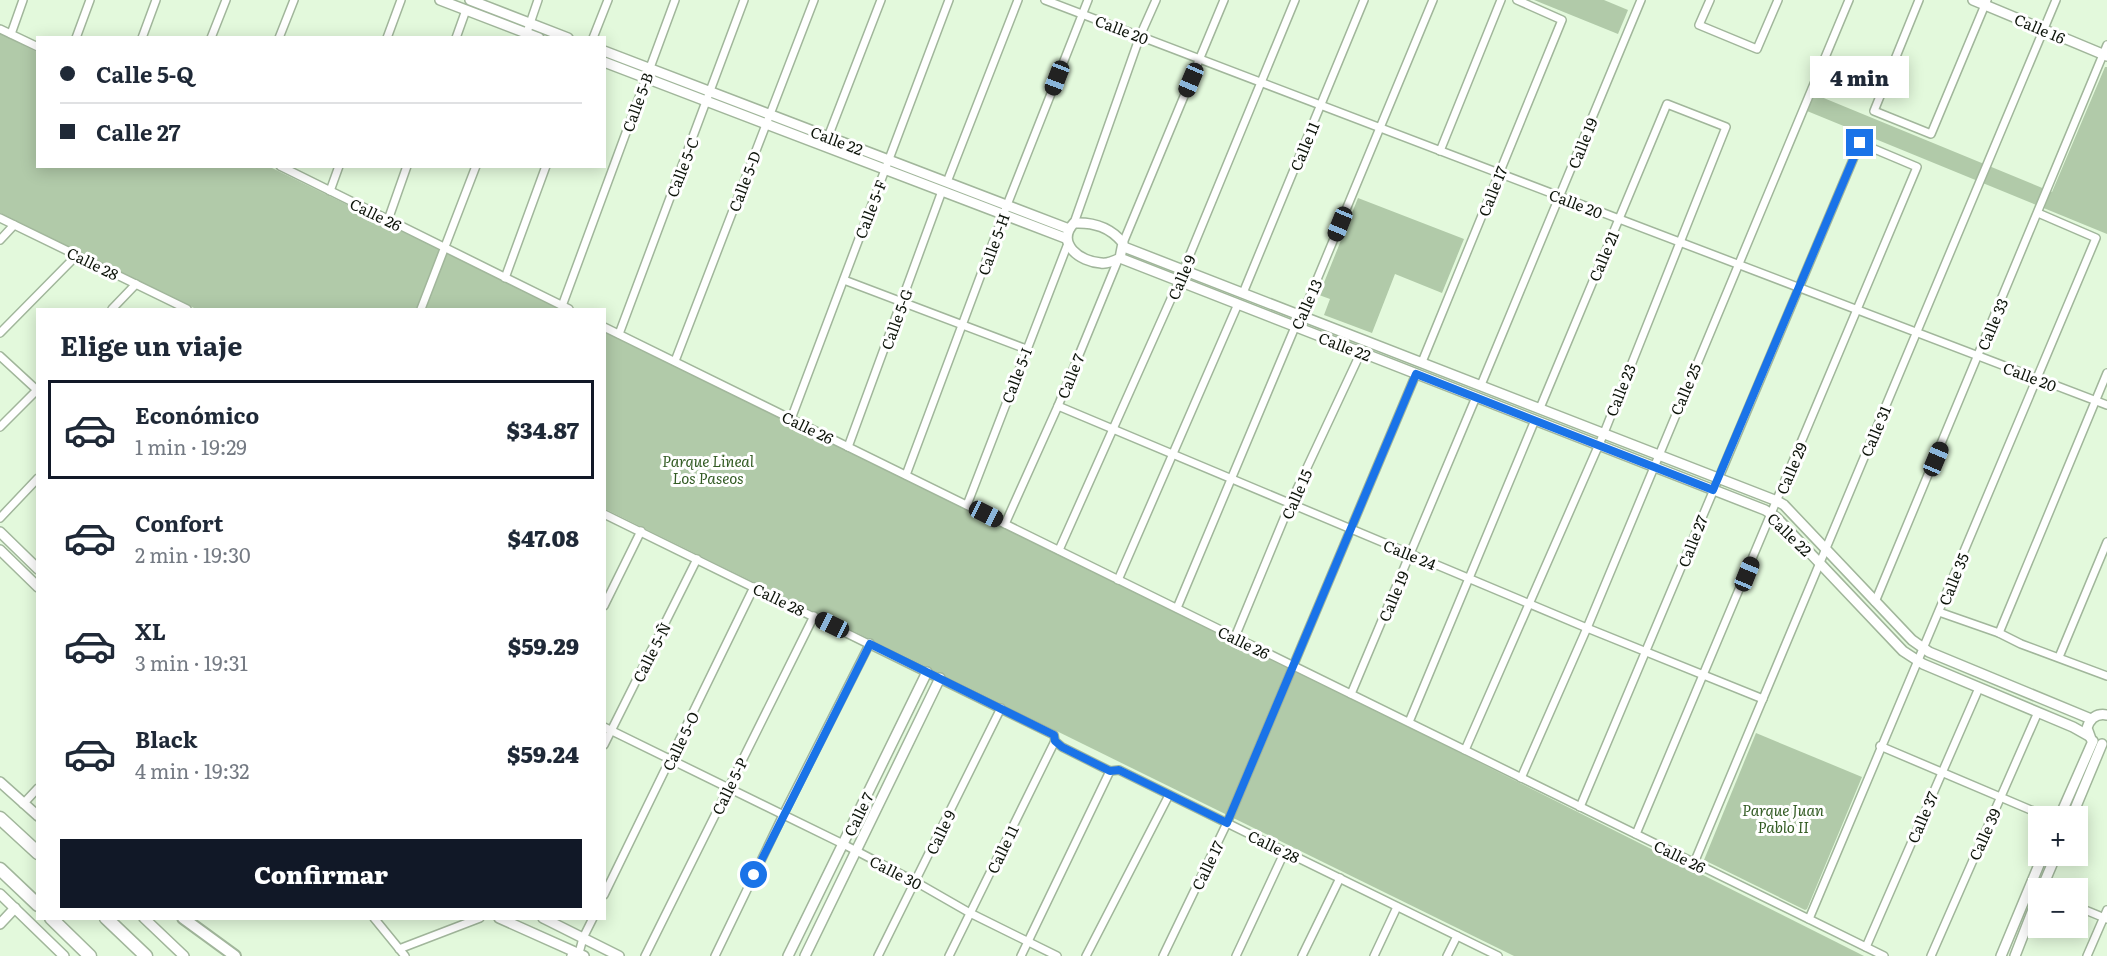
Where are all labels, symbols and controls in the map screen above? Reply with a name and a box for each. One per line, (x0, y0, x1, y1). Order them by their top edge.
street label: Calle 16 (2011, 7, 2069, 49)
street label: Calle 20 (1092, 8, 1152, 50)
callout: 4 min (1810, 56, 1910, 98)
text: Calle 5-Q (96, 57, 194, 90)
car (1042, 58, 1072, 98)
car (1176, 60, 1206, 100)
text: 4 min (1830, 62, 1889, 92)
street label: Calle 5-B (616, 69, 658, 135)
street label: Calle 19 (1561, 114, 1603, 172)
text: Calle 27 (96, 115, 180, 148)
street label: Calle 11 (1283, 118, 1325, 174)
street label: Calle 22 (808, 120, 867, 161)
route end (1846, 129, 1873, 156)
street label: Calle 5-C (660, 134, 704, 200)
street label: Calle 5-D (722, 147, 766, 215)
street label: Calle 17 (1472, 162, 1513, 220)
street label: Calle 5-F (848, 176, 892, 242)
street label: Calle 20 (1546, 182, 1606, 224)
street label: Calle 26 (346, 192, 406, 236)
car (1325, 204, 1355, 244)
street label: Calle 5-H (971, 210, 1015, 278)
street label: Calle 21 (1582, 227, 1624, 285)
street label: Calle 28 (63, 241, 123, 285)
street label: Calle 9 (1161, 251, 1201, 303)
street label: Calle 13 (1285, 275, 1327, 333)
street label: Calle 5-G (874, 285, 918, 353)
street label: Calle 33 (1971, 294, 2013, 354)
text: Elige un viaje (60, 324, 243, 364)
street label: Calle 22 (1316, 326, 1375, 367)
street label: Calle 5-I (995, 344, 1037, 406)
street label: Calle 7 (1051, 350, 1090, 402)
street label: Calle 20 (2000, 355, 2060, 397)
street label: Calle 25 (1664, 359, 1706, 419)
street label: Calle 23 (1599, 360, 1641, 420)
text: Económico (135, 398, 259, 431)
street label: Calle 31 (1854, 402, 1896, 460)
icon: car (63, 403, 117, 457)
street label: Calle 26 (778, 405, 838, 449)
text: $34.87 (507, 413, 579, 446)
text: 1 min · 19:29 (135, 431, 247, 461)
street label: Calle 29 (1770, 438, 1812, 498)
car (1921, 439, 1951, 479)
park label: Parque Lineal Los Paseos (662, 449, 755, 489)
street label: Calle 15 (1275, 465, 1317, 523)
car (966, 498, 1006, 530)
text: Confort (135, 506, 223, 539)
street label: Calle 22 (1762, 507, 1818, 561)
icon: car (63, 511, 117, 565)
street label: Calle 27 (1671, 511, 1713, 570)
text: $47.08 (508, 521, 579, 554)
street label: Calle 24 (1380, 533, 1440, 575)
text: 2 min · 19:30 (135, 539, 251, 569)
street label: Calle 35 (1932, 549, 1974, 609)
car (1732, 554, 1762, 594)
street label: Calle 19 (1372, 567, 1414, 625)
street label: Calle 28 (749, 577, 809, 621)
car (812, 609, 852, 641)
text: XL (135, 614, 166, 647)
street label: Calle 5-Ñ (626, 618, 676, 686)
icon: car (63, 619, 117, 673)
street label: Calle 26 (1214, 620, 1274, 664)
text: $59.29 (508, 629, 579, 662)
text: 3 min · 19:31 (135, 647, 248, 677)
street label: Calle 5-O (656, 707, 704, 775)
text: Black (135, 722, 197, 755)
icon: car (63, 727, 117, 781)
text: $59.24 (507, 737, 579, 770)
street label: Calle 5-P (705, 754, 753, 818)
text: 4 min · 19:32 (135, 755, 249, 785)
street label: Calle 37 (1901, 787, 1943, 847)
street label: Calle 7 (837, 788, 879, 840)
park label: Parque Juan Pablo II (1742, 798, 1824, 838)
street label: Calle 39 (1962, 804, 2006, 864)
street label: Calle 9 (919, 806, 961, 858)
map controls (2028, 806, 2088, 938)
button: + (2028, 806, 2088, 866)
street label: Calle 11 (980, 821, 1024, 877)
street label: Calle 28 (1244, 824, 1304, 868)
street label: Calle 26 (1650, 834, 1710, 878)
street label: Calle 17 (1185, 836, 1229, 894)
button: Confirmar (60, 839, 582, 908)
street label: Calle 30 (866, 849, 926, 895)
route start (740, 861, 767, 888)
button: − (2028, 878, 2088, 938)

